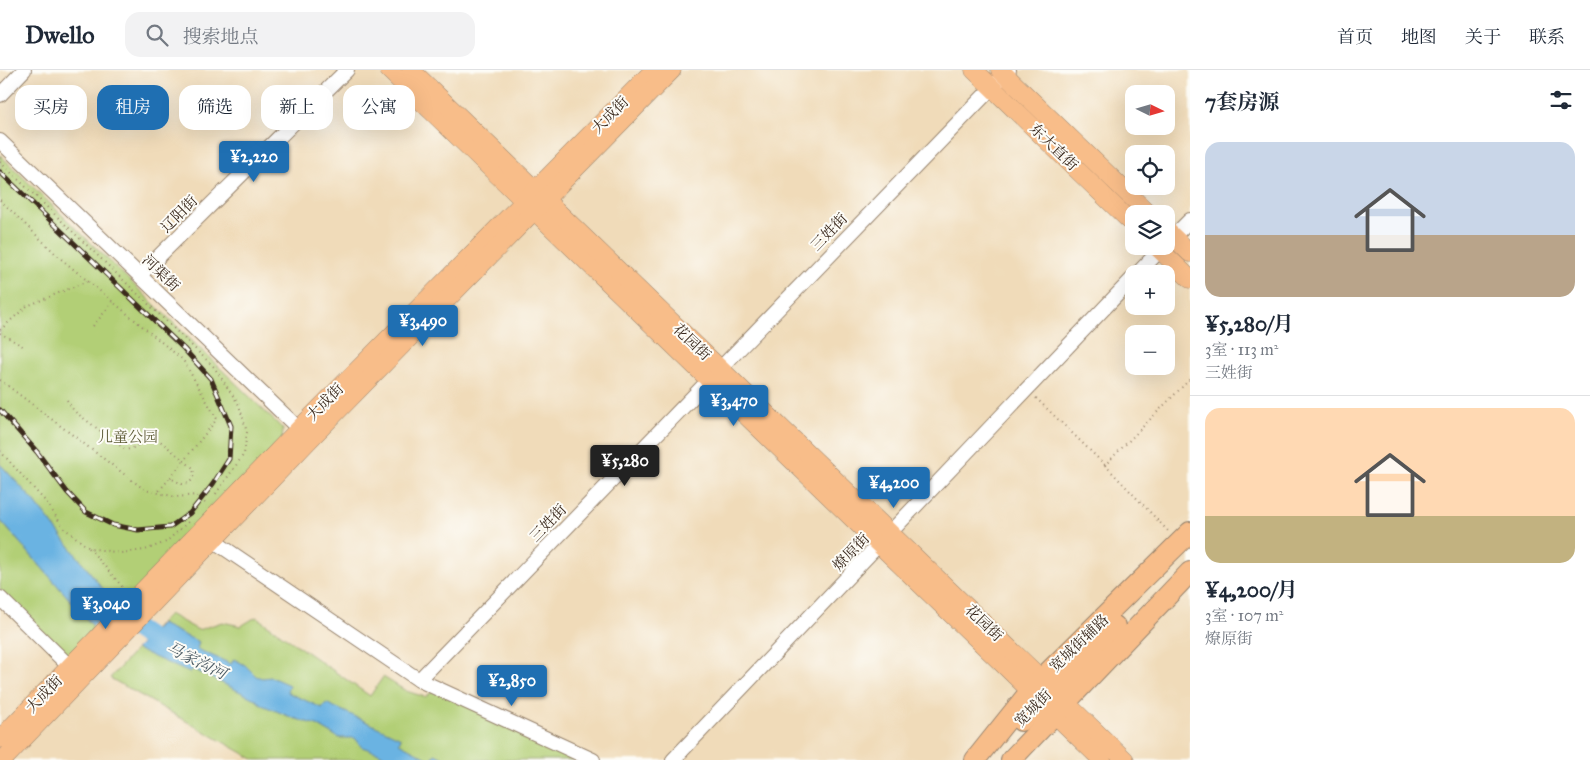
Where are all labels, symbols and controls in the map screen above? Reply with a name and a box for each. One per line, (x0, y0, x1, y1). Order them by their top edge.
search box (125, 12, 475, 57)
text: Dwello (25, 20, 95, 50)
icon: search (143, 21, 171, 49)
text: 搜索地点 (183, 25, 259, 48)
text: 首页 (1337, 26, 1373, 48)
text: 地图 (1401, 26, 1437, 48)
text: 关于 (1465, 26, 1501, 48)
text: 联系 (1529, 26, 1565, 48)
chip: 买房 (15, 85, 87, 130)
chip: 租房 (97, 85, 169, 130)
chip: 筛选 (179, 85, 251, 130)
chip: 新上 (261, 85, 333, 130)
chip: 公寓 (343, 85, 415, 130)
north arrow (1125, 85, 1175, 135)
map controls (1125, 85, 1175, 375)
icon: filters (1547, 86, 1575, 114)
text: 7套房源 (1205, 89, 1279, 115)
street label: 大成街 (588, 93, 632, 137)
street label: 东大直街 (1026, 120, 1082, 174)
pin: ¥2,220 (213, 140, 295, 183)
button: locate (1125, 145, 1175, 195)
text: ¥2,220 (230, 147, 278, 166)
icon: home (1345, 175, 1435, 265)
street label: 辽阳街 (157, 192, 201, 236)
button: layers (1125, 205, 1175, 255)
street label: 三姓街 (807, 210, 851, 254)
street label: 河渠街 (139, 251, 183, 295)
button: + (1125, 265, 1175, 315)
pin: ¥3,490 (382, 304, 464, 347)
text: ¥3,490 (399, 311, 447, 330)
text: ¥5,280/月 (1205, 311, 1294, 337)
street label: 花园街 (670, 320, 714, 364)
button: − (1125, 325, 1175, 375)
text: 3室 · 113 m² (1205, 340, 1278, 359)
text: 三姓街 (1205, 363, 1253, 382)
street label: 大成街 (303, 380, 347, 424)
pin: ¥3,470 (693, 384, 775, 427)
text: ¥3,470 (710, 391, 758, 410)
park label: 儿童公园 (98, 428, 158, 446)
icon: home (1345, 440, 1435, 530)
pin: ¥5,280 (584, 444, 666, 487)
text: ¥5,280 (601, 451, 649, 470)
pin: ¥4,200 (853, 466, 935, 509)
text: ¥4,200 (869, 473, 919, 492)
street label: 三姓街 (526, 501, 570, 545)
street label: 燎原街 (829, 530, 873, 574)
text: ¥4,200/月 (1205, 577, 1298, 603)
pin: ¥3,040 (65, 588, 147, 630)
text: ¥3,040 (82, 594, 130, 613)
street label: 花园街 (962, 601, 1006, 645)
text: 3室 · 107 m² (1205, 606, 1283, 625)
street label: 宽城街辅路 (1046, 610, 1112, 676)
text: 燎原街 (1205, 629, 1253, 648)
water label: 马家沟河 (164, 638, 232, 684)
pin: ¥2,850 (471, 664, 553, 707)
text: ¥2,850 (488, 671, 536, 690)
street label: 大成街 (22, 672, 66, 716)
street label: 宽城街 (1011, 686, 1055, 730)

